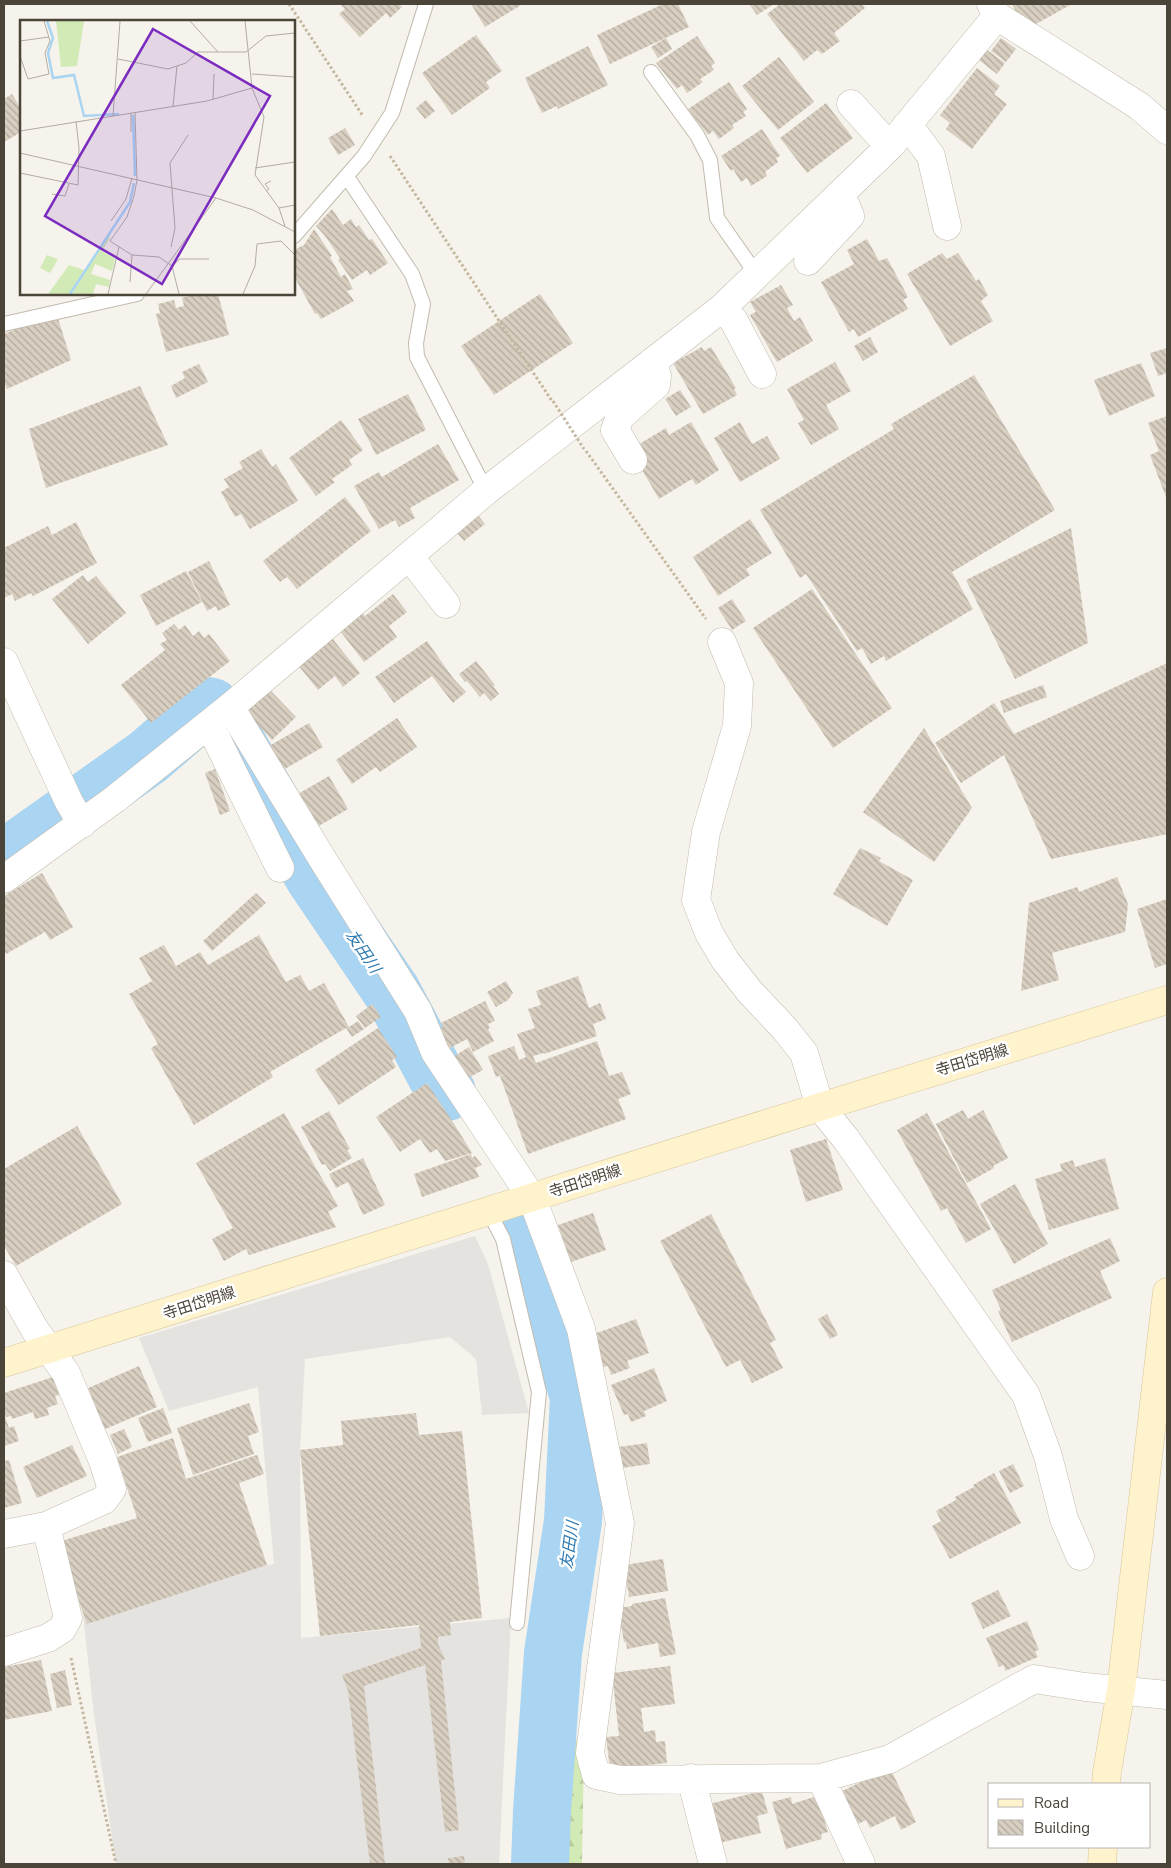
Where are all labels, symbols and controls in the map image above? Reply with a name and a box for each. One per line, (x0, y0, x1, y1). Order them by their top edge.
inset map (20, 20, 295, 295)
water label: 友田川 (341, 926, 387, 979)
street label: 寺田岱明線 (933, 1039, 1011, 1081)
street label: 寺田岱明線 (546, 1160, 624, 1202)
street label: 寺田岱明線 (160, 1282, 238, 1324)
water label: 友田川 (556, 1518, 585, 1570)
legend (988, 1783, 1151, 1848)
text: Road (1034, 1793, 1069, 1813)
text: Building (1034, 1818, 1090, 1838)

